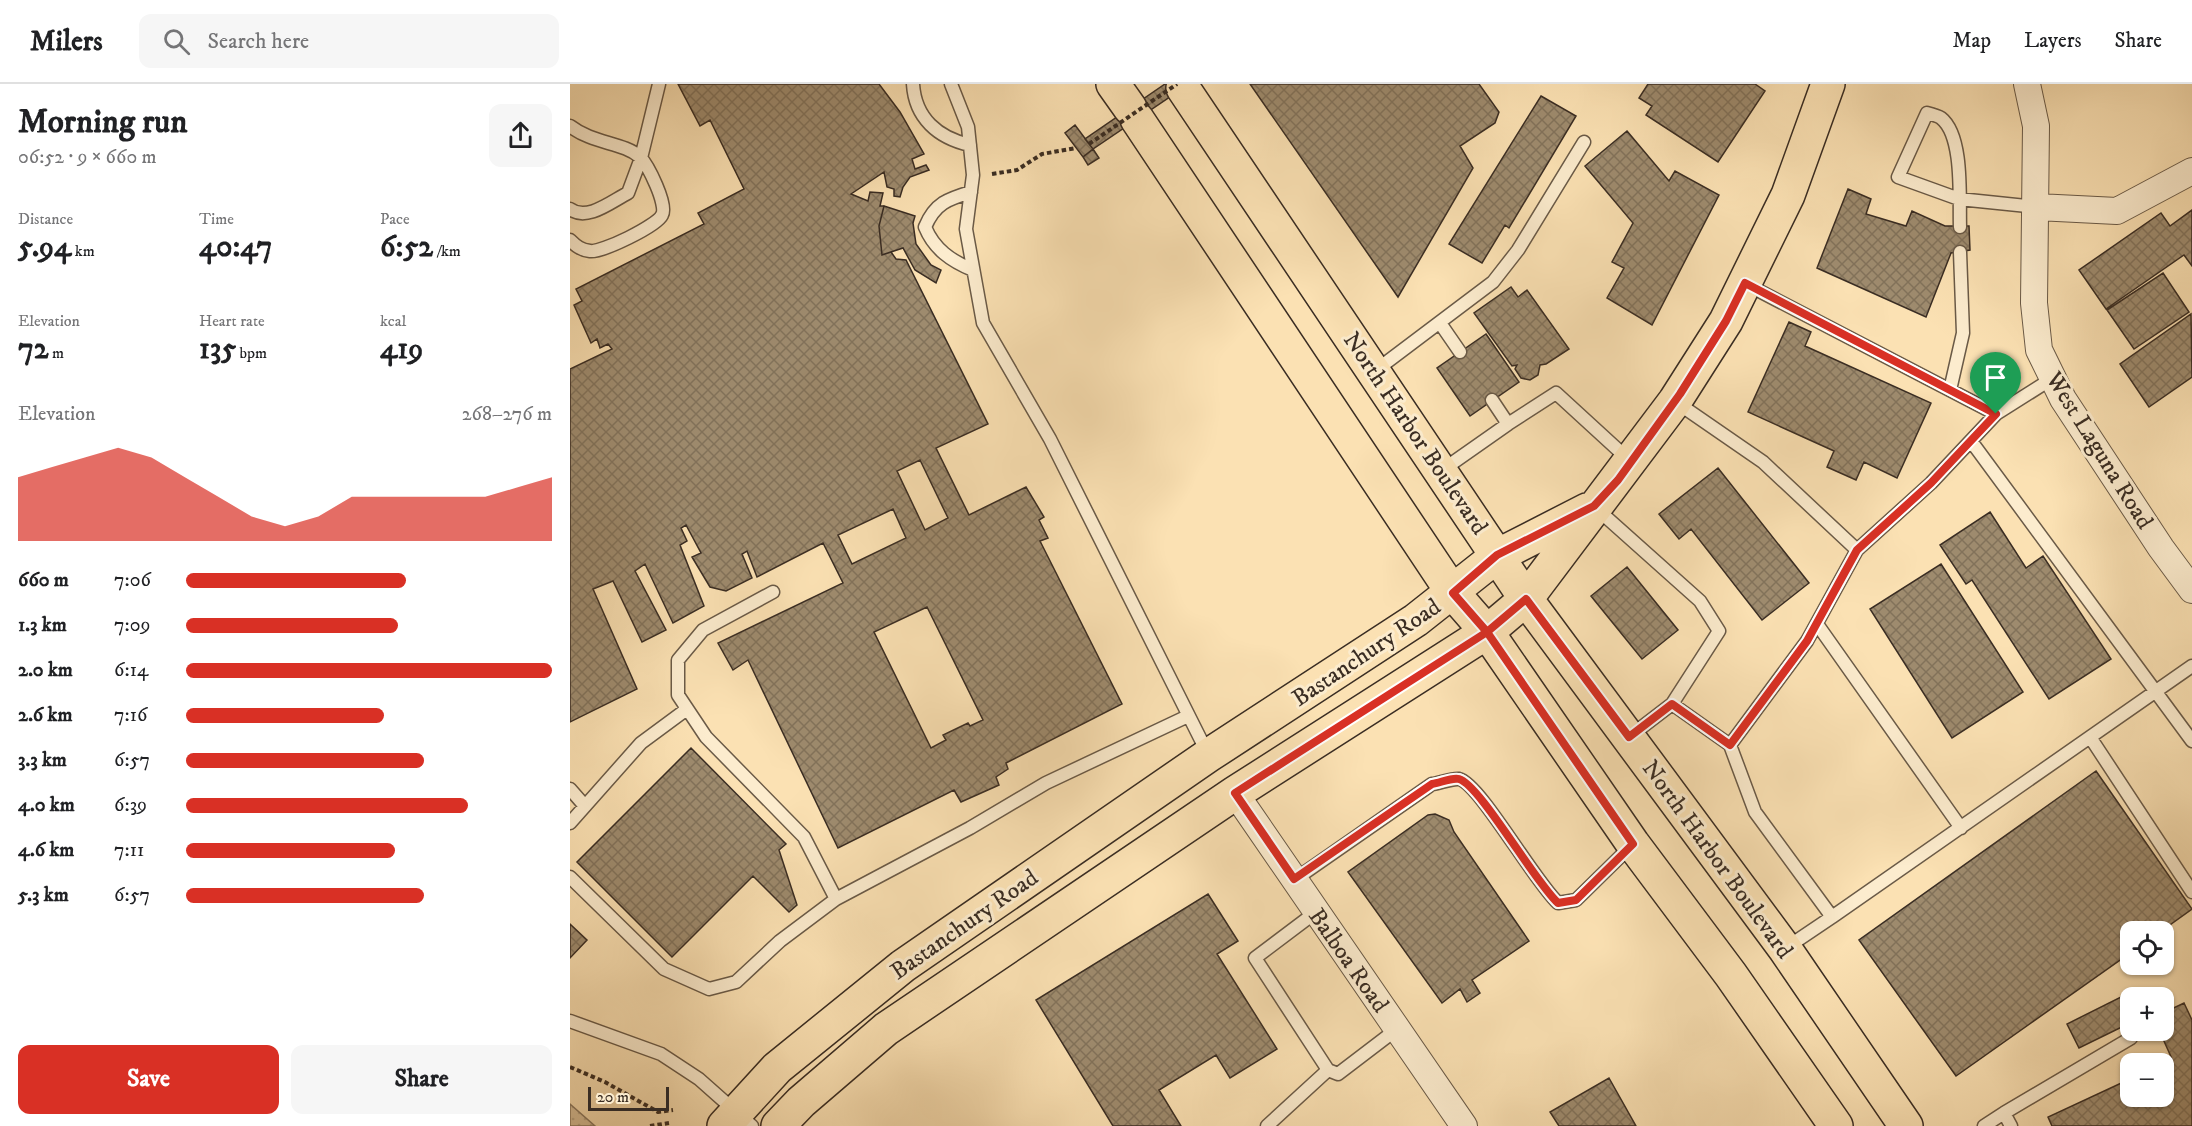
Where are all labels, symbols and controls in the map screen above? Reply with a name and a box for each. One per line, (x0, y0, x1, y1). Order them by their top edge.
search box (139, 14, 559, 68)
text: Milers (30, 24, 103, 59)
icon: search (160, 25, 193, 58)
text: Search here (208, 28, 309, 55)
text: Map (1952, 28, 1991, 54)
text: Layers (2024, 28, 2082, 54)
text: Share (2115, 28, 2162, 54)
text: Morning run (18, 102, 187, 143)
button: share (489, 104, 552, 167)
text: 06:52 · 9 × 660 m (18, 145, 157, 170)
text: Distance (18, 209, 73, 229)
text: Time (199, 209, 234, 229)
text: Pace (380, 209, 410, 229)
text: 5.94 (18, 229, 71, 266)
text: 40:47 (199, 229, 272, 266)
text: 6:52 (380, 229, 433, 266)
text: km (71, 241, 95, 261)
text: /km (433, 241, 461, 261)
text: Elevation (18, 311, 80, 331)
text: Heart rate (199, 311, 265, 331)
text: kcal (380, 311, 406, 331)
street label: North Harbor Boulevard (1336, 326, 1494, 541)
text: 72 (18, 331, 49, 368)
text: 135 (199, 331, 236, 368)
text: 419 (380, 331, 423, 368)
text: m (49, 343, 64, 363)
text: bpm (236, 343, 267, 363)
pin (1970, 352, 2021, 414)
icon: arrive (1979, 361, 2012, 394)
street label: West Laguna Road (2038, 365, 2160, 535)
text: Elevation (18, 402, 95, 427)
text: 268–276 m (462, 402, 552, 427)
text: 660 m (18, 568, 69, 593)
text: 7:06 (114, 568, 151, 593)
street label: Bastanchury Road (1286, 592, 1447, 714)
text: 1.3 km (18, 613, 67, 638)
text: 7:09 (114, 613, 151, 638)
text: 2.0 km (18, 658, 73, 683)
text: 6:14 (114, 658, 148, 683)
text: 2.6 km (18, 703, 73, 728)
text: 7:16 (114, 703, 147, 728)
text: 3.3 km (18, 748, 67, 773)
text: 6:57 (114, 748, 150, 773)
street label: North Harbor Boulevard (1635, 754, 1799, 965)
text: 4.0 km (18, 793, 75, 818)
text: 6:39 (114, 793, 147, 818)
text: 4.6 km (18, 838, 74, 863)
text: 7:11 (114, 838, 144, 863)
street label: Bastanchury Road (885, 863, 1044, 987)
text: 5.3 km (18, 883, 69, 908)
text: 6:57 (114, 883, 150, 908)
street label: Balboa Road (1301, 903, 1395, 1019)
map controls (2120, 921, 2174, 1107)
button: locate (2120, 921, 2174, 975)
button: + (2120, 987, 2174, 1041)
button: Save (18, 1045, 279, 1114)
button: Share (291, 1045, 552, 1114)
button: − (2120, 1053, 2174, 1107)
scale bar (588, 1084, 669, 1112)
text: 20 m (597, 1087, 629, 1107)

